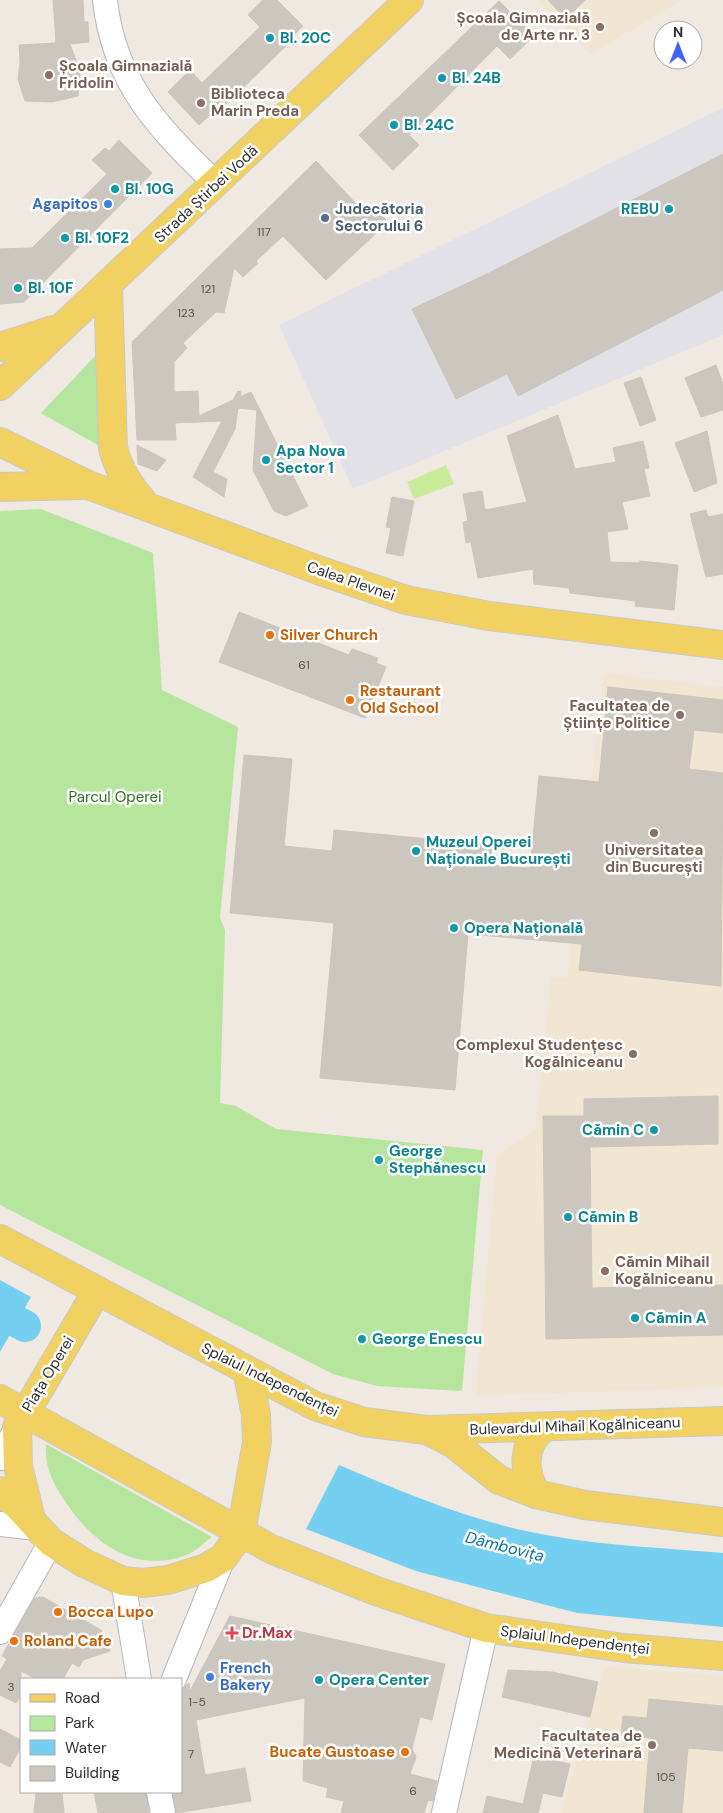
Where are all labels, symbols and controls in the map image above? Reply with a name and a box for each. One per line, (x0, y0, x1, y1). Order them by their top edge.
place label: Școala Gimnazială de Arte nr. 3 (457, 8, 590, 45)
north arrow (653, 20, 703, 70)
marker: Școala Gimnazială de Arte nr. 3 (594, 21, 606, 33)
text: N (673, 23, 683, 41)
place label: Bl. 20C (280, 28, 331, 48)
marker: Bl. 20C (264, 32, 276, 44)
place label: Școala Gimnazială Fridolin (59, 56, 192, 93)
place label: Bl. 24B (452, 68, 501, 88)
marker: Școala Gimnazială Fridolin (43, 69, 55, 81)
marker: Bl. 24B (436, 72, 448, 84)
place label: Biblioteca Marin Preda (211, 84, 299, 121)
marker: Biblioteca Marin Preda (195, 97, 207, 109)
place label: Bl. 24C (404, 115, 454, 135)
marker: Bl. 24C (388, 119, 400, 131)
street label: Strada Știrbei Vodă (150, 141, 262, 247)
place label: Bl. 10G (125, 179, 174, 199)
marker: Bl. 10G (109, 183, 121, 195)
place label: Agapitos (32, 194, 98, 214)
marker: Agapitos (102, 198, 114, 210)
place label: Judecătoria Sectorului 6 (335, 199, 424, 236)
place label: REBU (621, 199, 659, 219)
marker: REBU (663, 203, 675, 215)
marker: Judecătoria Sectorului 6 (319, 212, 331, 224)
house number: 117 (257, 224, 271, 240)
place label: Bl. 10F2 (75, 228, 129, 248)
marker: Bl. 10F2 (59, 232, 71, 244)
place label: Bl. 10F (28, 278, 73, 298)
house number: 121 (201, 281, 215, 297)
marker: Bl. 10F (12, 282, 24, 294)
house number: 123 (177, 305, 195, 321)
place label: Apa Nova Sector 1 (276, 441, 345, 478)
marker: Apa Nova Sector 1 (260, 454, 272, 466)
street label: Calea Plevnei (304, 557, 398, 605)
place label: Silver Church (280, 625, 378, 645)
marker: Silver Church (264, 629, 276, 641)
house number: 61 (298, 657, 310, 673)
place label: Restaurant Old School (360, 681, 441, 718)
marker: Restaurant Old School (344, 694, 356, 706)
place label: Facultatea de Științe Politice (563, 696, 670, 733)
marker: Facultatea de Științe Politice (674, 709, 686, 721)
park label: Parcul Operei (68, 787, 162, 807)
marker: Universitatea din București (648, 827, 660, 839)
place label: Muzeul Operei Naționale București (426, 832, 571, 869)
place label: Universitatea din București (605, 840, 703, 877)
marker: Muzeul Operei Naționale București (410, 845, 422, 857)
place label: Opera Națională (464, 918, 583, 938)
marker: Opera Națională (448, 922, 460, 934)
place label: Complexul Studențesc Kogălniceanu (456, 1035, 623, 1072)
marker: Complexul Studențesc Kogălniceanu (627, 1048, 639, 1060)
place label: Cămin C (582, 1120, 644, 1140)
marker: Cămin C (648, 1124, 660, 1136)
place label: George Stephănescu (389, 1141, 486, 1178)
marker: George Stephănescu (373, 1154, 385, 1166)
place label: Cămin B (578, 1207, 638, 1227)
marker: Cămin B (562, 1211, 574, 1223)
place label: Cămin Mihail Kogălniceanu (615, 1252, 713, 1289)
marker: Cămin Mihail Kogălniceanu (599, 1265, 611, 1277)
place label: Cămin A (645, 1308, 707, 1328)
marker: Cămin A (629, 1312, 641, 1324)
place label: George Enescu (372, 1329, 482, 1349)
street label: Piața Operei (17, 1332, 79, 1416)
marker: George Enescu (356, 1333, 368, 1345)
street label: Splaiul Independenței (198, 1338, 342, 1422)
street label: Bulevardul Mihail Kogălniceanu (469, 1412, 681, 1440)
water label: Dâmbovița (463, 1527, 547, 1566)
place label: Bocca Lupo (68, 1602, 154, 1622)
marker: Bocca Lupo (52, 1606, 64, 1618)
street label: Splaiul Independenței (499, 1621, 651, 1659)
place label: Dr.Max (242, 1623, 293, 1643)
marker: Dr.Max (226, 1627, 238, 1639)
place label: Roland Cafe (24, 1631, 112, 1651)
marker: Roland Cafe (8, 1635, 20, 1647)
place label: French Bakery (220, 1658, 271, 1695)
place label: Opera Center (329, 1670, 429, 1690)
marker: French Bakery (204, 1671, 216, 1683)
marker: Opera Center (313, 1674, 325, 1686)
legend (20, 1678, 182, 1793)
house number: 3 (7, 1679, 15, 1695)
text: Road (65, 1688, 100, 1708)
house number: 1-5 (188, 1694, 206, 1710)
text: Park (65, 1713, 95, 1733)
place label: Facultatea de Medicină Veterinară (494, 1726, 642, 1763)
text: Water (65, 1738, 107, 1758)
marker: Facultatea de Medicină Veterinară (646, 1739, 658, 1751)
place label: Bucate Gustoase (270, 1742, 395, 1762)
house number: 7 (188, 1746, 194, 1762)
marker: Bucate Gustoase (399, 1746, 411, 1758)
text: Building (65, 1763, 120, 1783)
house number: 105 (656, 1769, 676, 1785)
house number: 6 (409, 1783, 417, 1799)

